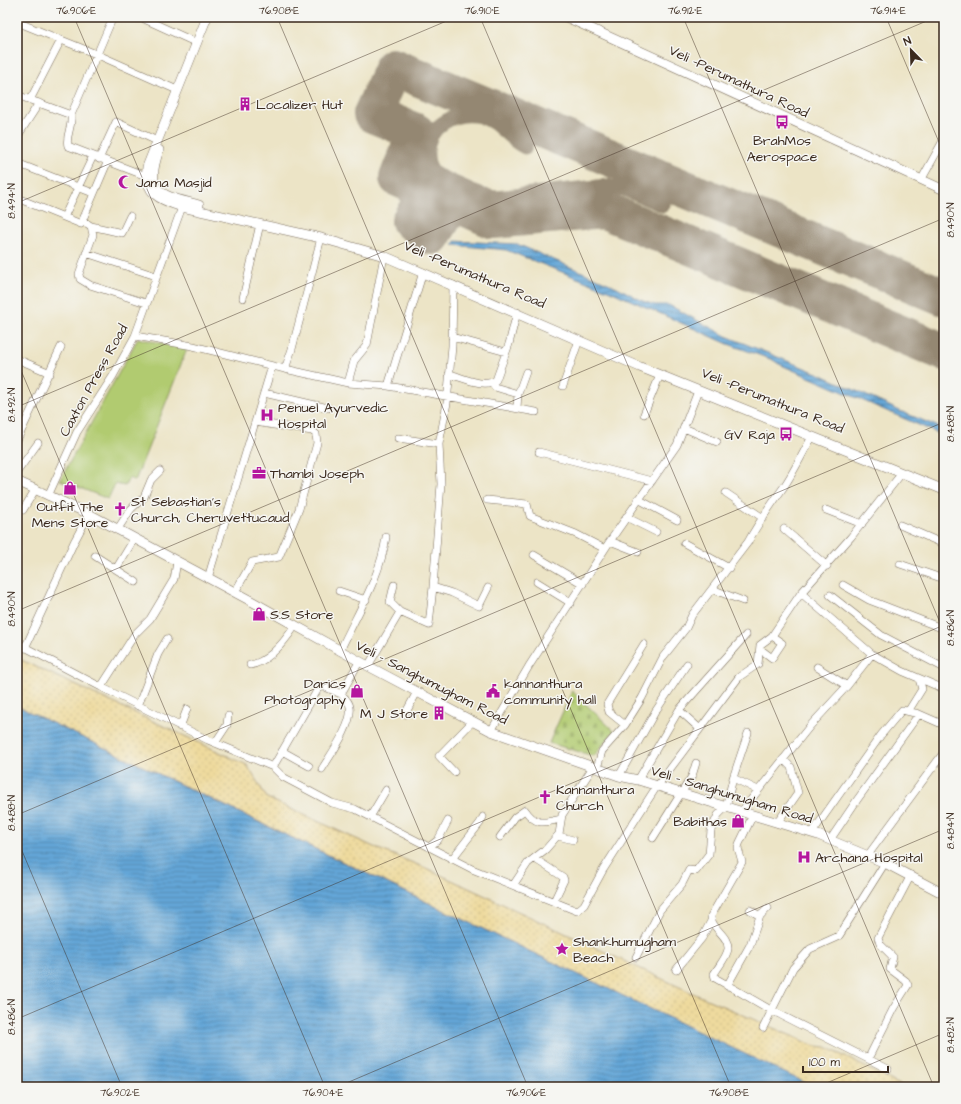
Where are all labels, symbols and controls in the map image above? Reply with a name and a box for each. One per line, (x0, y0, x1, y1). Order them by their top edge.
text: 76.906°E (56, 4, 96, 18)
text: 76.908°E (259, 4, 299, 18)
text: 76.910°E (464, 4, 500, 18)
text: 76.912°E (668, 4, 702, 18)
text: 76.914°E (870, 4, 906, 18)
north arrow (891, 30, 931, 70)
text: N (901, 33, 913, 50)
street label: Veli -Perumathura Road (665, 41, 812, 123)
place label: Localizer Hut (256, 95, 343, 115)
building icon: Localizer Hut (237, 96, 253, 112)
bus stop icon: BrahMos Aerospace (774, 114, 790, 130)
place label: BrahMos Aerospace (747, 131, 818, 167)
place label: Jama Masjid (136, 173, 212, 193)
mosque icon: Jama Masjid (117, 174, 133, 190)
text: 8.494°N (5, 183, 19, 219)
text: 8.490°N (944, 202, 958, 238)
street label: Veli -Perumathura Road (401, 236, 549, 314)
street label: Caxton Press Road (55, 321, 133, 440)
street label: Veli -Perumathura Road (698, 363, 847, 439)
text: 8.492°N (5, 388, 19, 422)
place label: Penuel Ayurvedic Hospital (278, 398, 389, 434)
text: 8.488°N (944, 406, 958, 442)
hospital icon: Penuel Ayurvedic Hospital (259, 407, 275, 423)
place label: GV Raja (724, 425, 775, 445)
bus stop icon: GV Raja (778, 426, 794, 442)
place label: Thambi Joseph (270, 464, 364, 484)
office icon: Thambi Joseph (251, 465, 267, 481)
shop icon: Outfit The Mens Store (62, 480, 78, 496)
place label: St Sebastian's Church, Cheruvettucaud (131, 492, 289, 528)
place label: Outfit The Mens Store (32, 497, 109, 533)
church icon: St Sebastian's Church, Cheruvettucaud (112, 501, 128, 517)
text: 8.490°N (5, 591, 19, 627)
place label: S.S Store (270, 605, 334, 625)
shop icon: S.S Store (251, 606, 267, 622)
text: 8.486°N (944, 610, 958, 646)
street label: Veli - Sanghumugham Road (352, 636, 511, 730)
place label: Darics Photography (264, 674, 346, 710)
place label: kannanthura community hall (504, 674, 596, 710)
shop icon: Darics Photography (349, 683, 365, 699)
public building icon: kannanthura community hall (485, 683, 501, 699)
place label: M J Store (360, 704, 428, 724)
building icon: M J Store (431, 705, 447, 721)
street label: Veli - Sanghumugham Road (648, 761, 815, 829)
place label: Kannanthura Church (556, 780, 634, 816)
church icon: Kannanthura Church (537, 789, 553, 805)
text: 8.488°N (5, 795, 19, 831)
place label: Babithas (673, 812, 727, 832)
shop icon: Babithas (730, 813, 746, 829)
text: 8.484°N (944, 813, 958, 849)
place label: Archana Hospital (815, 848, 923, 868)
hospital icon: Archana Hospital (796, 849, 812, 865)
place label: Shankhumugham Beach (573, 932, 676, 968)
place icon: Shankhumugham Beach (554, 941, 570, 957)
text: 8.486°N (5, 999, 19, 1035)
text: 8.482°N (944, 1017, 958, 1053)
scale bar (803, 1048, 888, 1074)
text: 100 m (809, 1054, 840, 1071)
text: 76.902°E (100, 1086, 140, 1100)
text: 76.904°E (303, 1086, 343, 1100)
text: 76.906°E (506, 1086, 546, 1100)
text: 76.908°E (709, 1086, 749, 1100)

